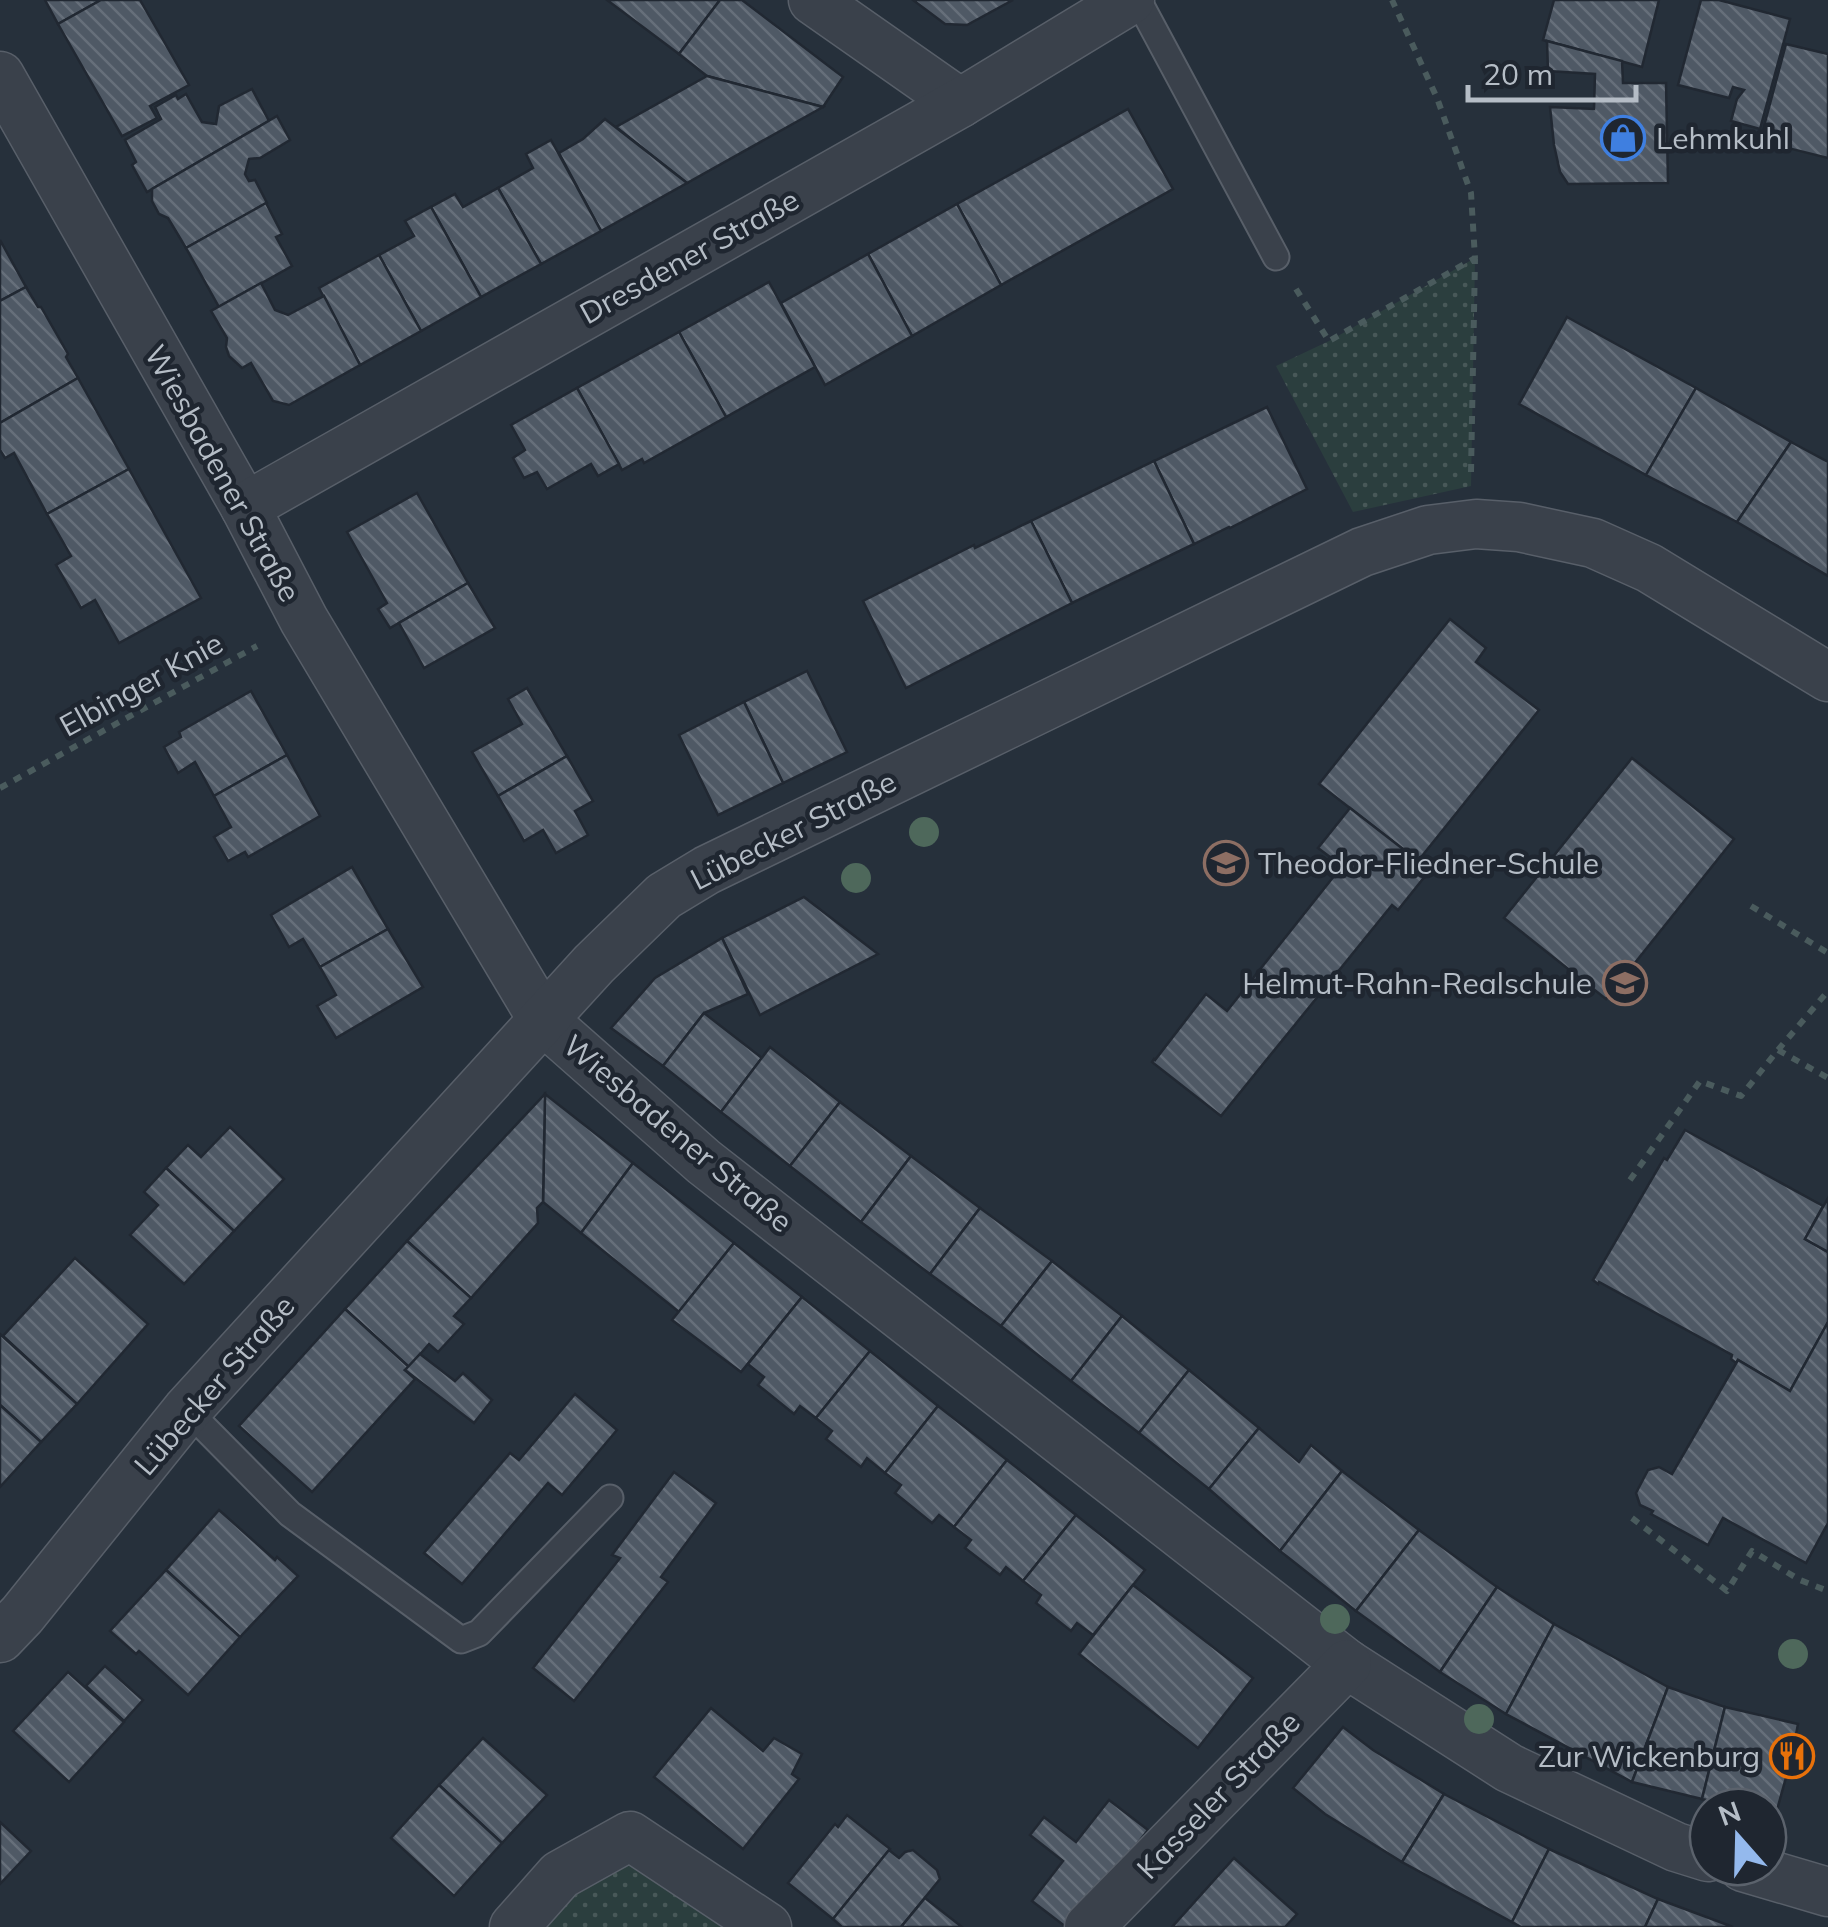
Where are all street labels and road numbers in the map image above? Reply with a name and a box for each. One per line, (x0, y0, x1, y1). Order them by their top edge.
street label: Dresdener Straße (573, 180, 805, 332)
street label: Wiesbadener Straße (137, 338, 309, 608)
street label: Elbinger Knie (53, 624, 229, 744)
street label: Lübecker Straße (684, 762, 902, 898)
street label: Wiesbadener Straße (556, 1026, 800, 1240)
street label: Lübecker Straße (126, 1287, 302, 1483)
street label: Kasseler Straße (1128, 1703, 1308, 1887)

